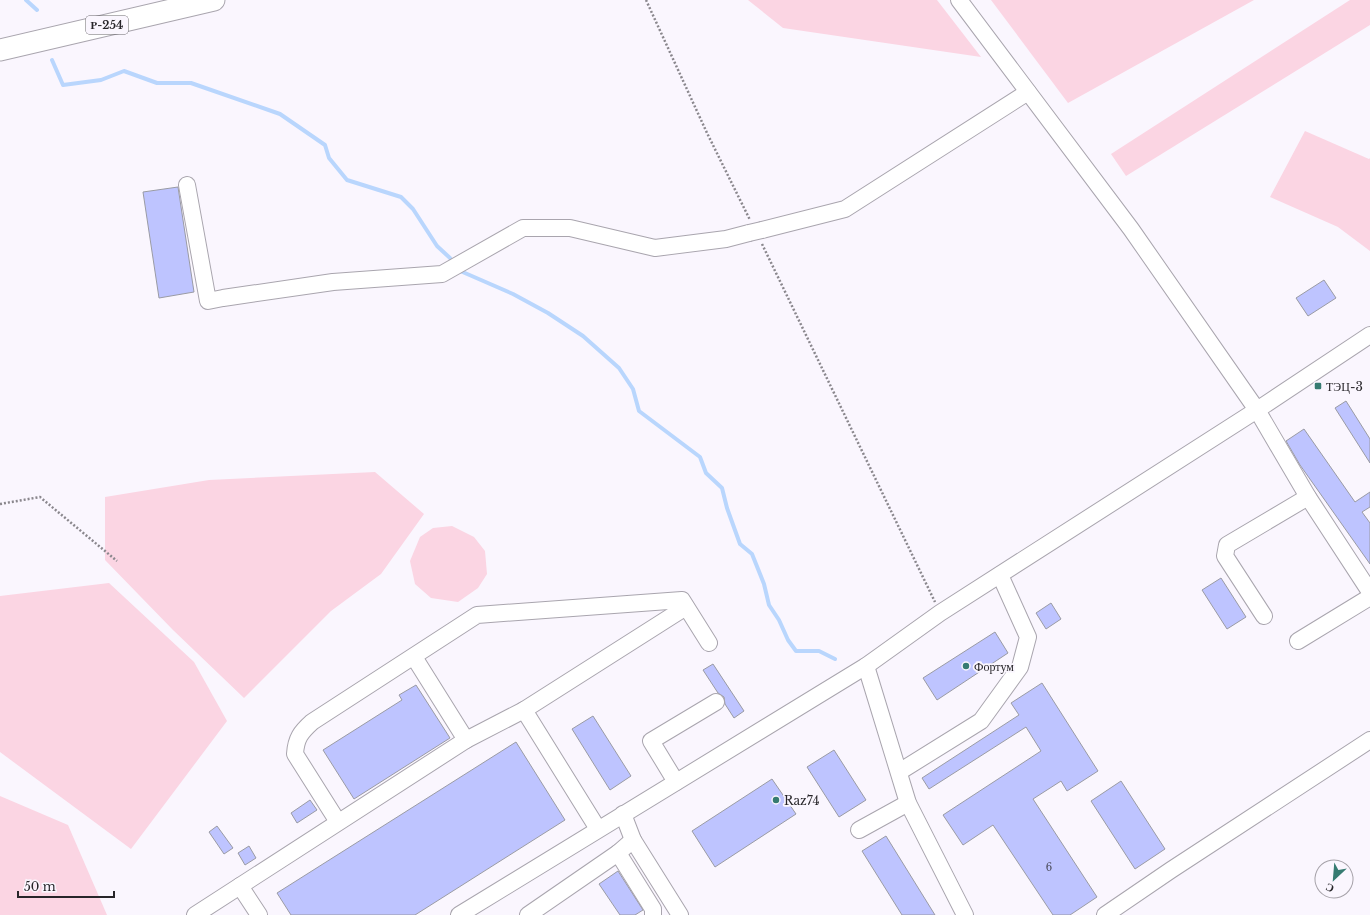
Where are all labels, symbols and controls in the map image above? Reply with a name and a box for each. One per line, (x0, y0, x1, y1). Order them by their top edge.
road number: Р-254 (86, 16, 128, 34)
place label: ТЭЦ-3 (1326, 379, 1363, 394)
marker: ТЭЦ-3 (1313, 381, 1323, 391)
place label: Фортум (974, 659, 1014, 674)
marker: Фортум (961, 661, 971, 671)
place label: Raz74 (784, 793, 820, 808)
marker: Raz74 (771, 795, 781, 805)
north arrow (1314, 859, 1354, 899)
house number: 6 (1046, 861, 1052, 874)
scale bar (18, 873, 114, 899)
text: 50 m (24, 879, 56, 894)
text: С (1323, 880, 1336, 896)

